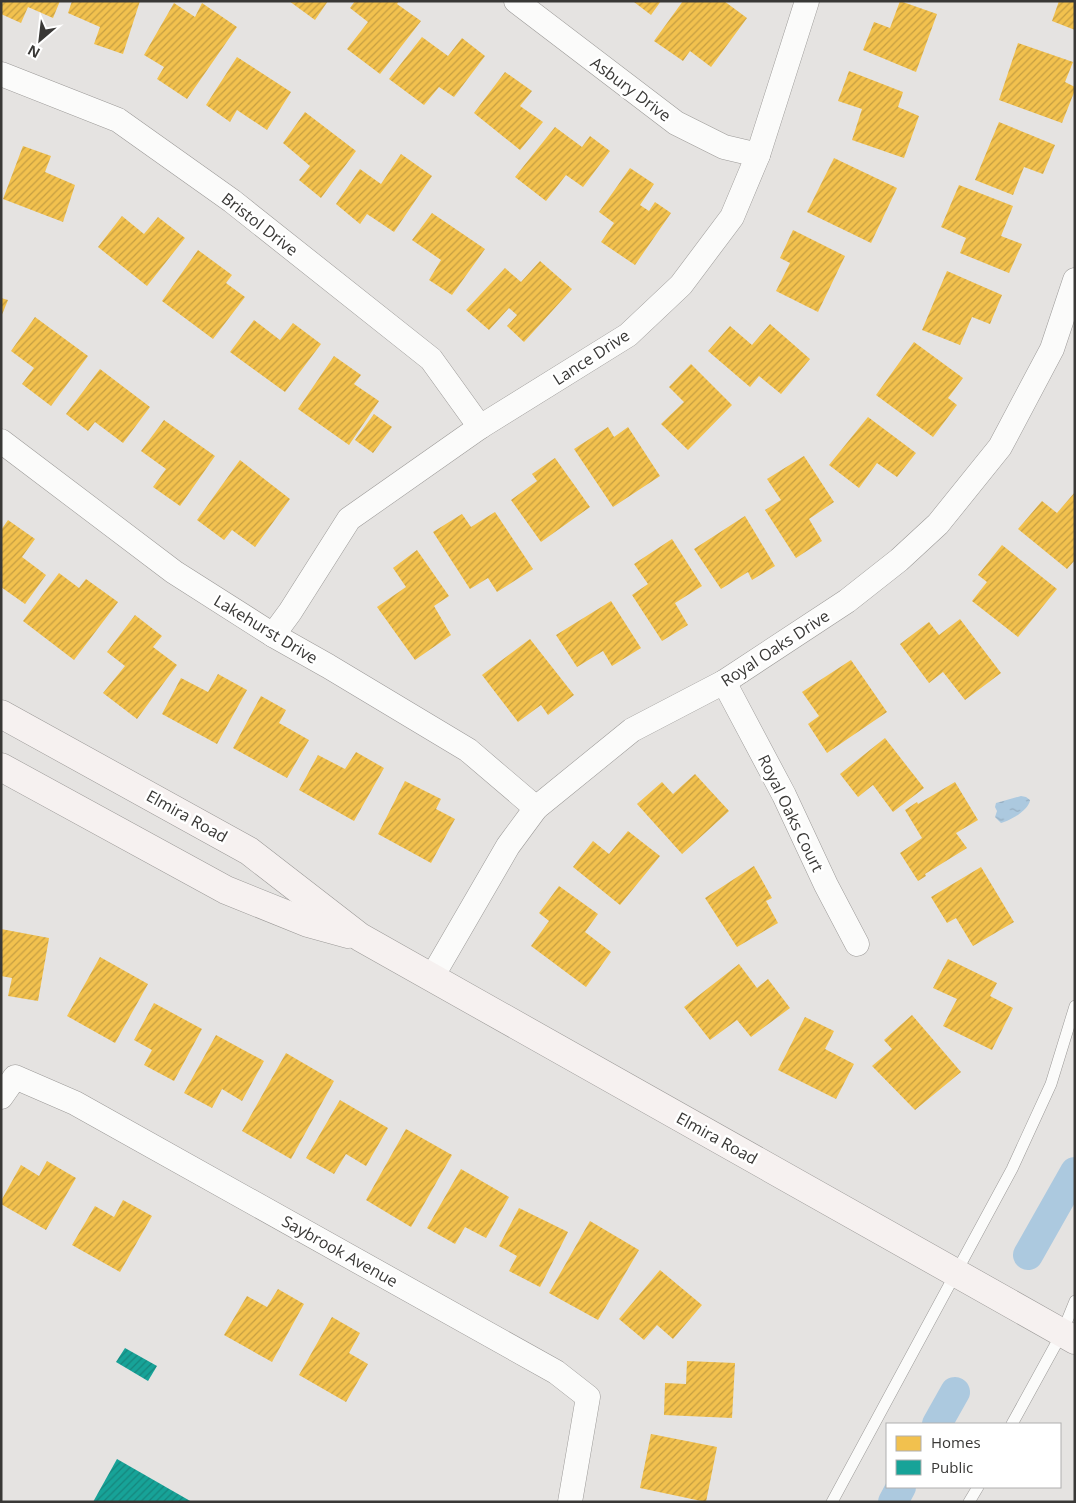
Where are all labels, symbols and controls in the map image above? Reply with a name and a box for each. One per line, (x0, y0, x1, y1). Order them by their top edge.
north arrow (15, 15, 65, 65)
text: N (24, 41, 43, 63)
street label: Asbury Drive (586, 52, 676, 126)
street label: Bristol Drive (217, 187, 303, 261)
street label: Lance Drive (549, 324, 633, 390)
street label: Lakehurst Drive (210, 589, 322, 669)
street label: Royal Oaks Drive (716, 605, 834, 691)
street label: Royal Oaks Court (753, 751, 829, 876)
street label: Elmira Road (143, 785, 231, 847)
street label: Elmira Road (673, 1107, 761, 1169)
street label: Saybrook Avenue (278, 1210, 402, 1292)
legend (886, 1423, 1061, 1488)
text: Homes (931, 1432, 981, 1452)
text: Public (931, 1457, 973, 1477)

